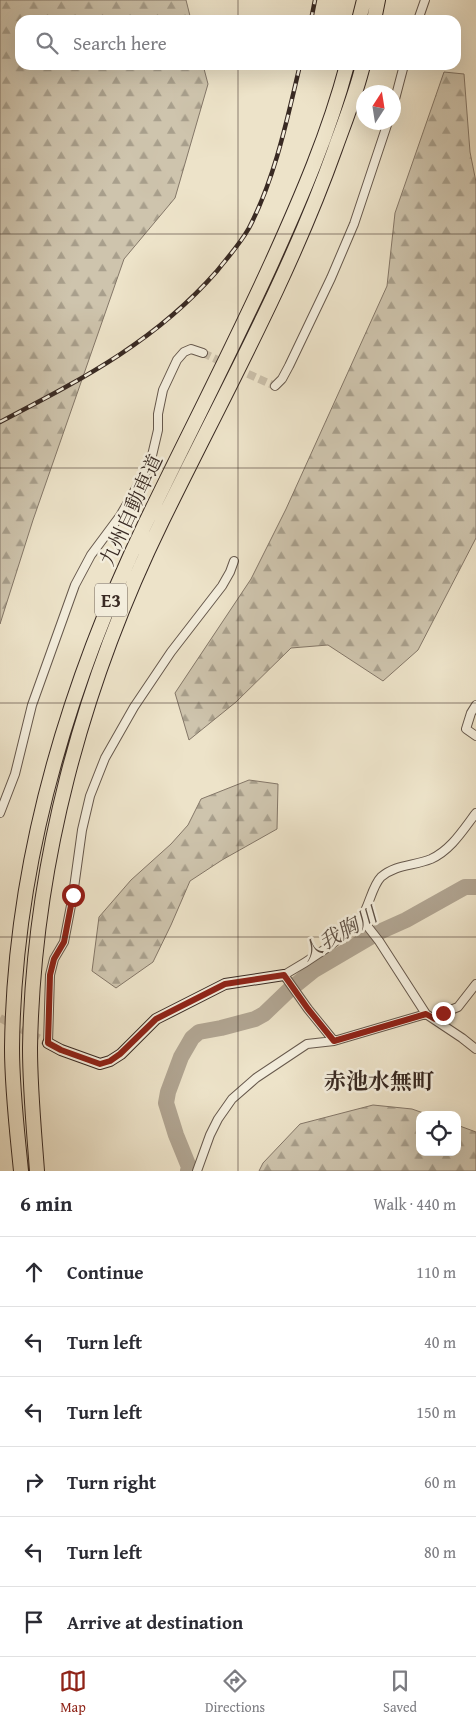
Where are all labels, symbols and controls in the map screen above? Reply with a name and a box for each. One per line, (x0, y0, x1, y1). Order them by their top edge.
search box (15, 15, 461, 70)
icon: search (33, 29, 61, 57)
text: Search here (73, 29, 167, 57)
north arrow (356, 85, 401, 130)
street label: 九州自動車道 (92, 449, 169, 570)
road number: E3 (95, 584, 127, 616)
route start (62, 884, 85, 907)
water label: 人我胸川 (295, 898, 385, 968)
route end (432, 1002, 455, 1025)
district label: 赤池水無町 (324, 1065, 434, 1097)
map controls (416, 1111, 461, 1156)
button: locate (416, 1111, 461, 1156)
text: 6 min (20, 1188, 72, 1219)
text: Walk · 440 m (373, 1192, 456, 1216)
icon: ahead (20, 1258, 48, 1286)
text: Continue (67, 1258, 144, 1286)
text: 110 m (416, 1260, 456, 1284)
icon: left (20, 1328, 48, 1356)
text: Turn left (67, 1328, 142, 1356)
text: 40 m (424, 1330, 456, 1354)
icon: left (20, 1398, 48, 1426)
text: Turn left (67, 1398, 142, 1426)
text: 150 m (416, 1400, 456, 1424)
icon: right (20, 1468, 48, 1496)
text: Turn right (67, 1468, 156, 1496)
text: 60 m (424, 1470, 456, 1494)
icon: left (20, 1538, 48, 1566)
text: Turn left (67, 1538, 142, 1566)
text: 80 m (424, 1540, 456, 1564)
icon: arrive (20, 1608, 48, 1636)
text: Arrive at destination (67, 1608, 243, 1636)
tab: Map (59, 1667, 87, 1717)
tab: Directions (205, 1667, 265, 1717)
tab: Saved (383, 1667, 417, 1717)

